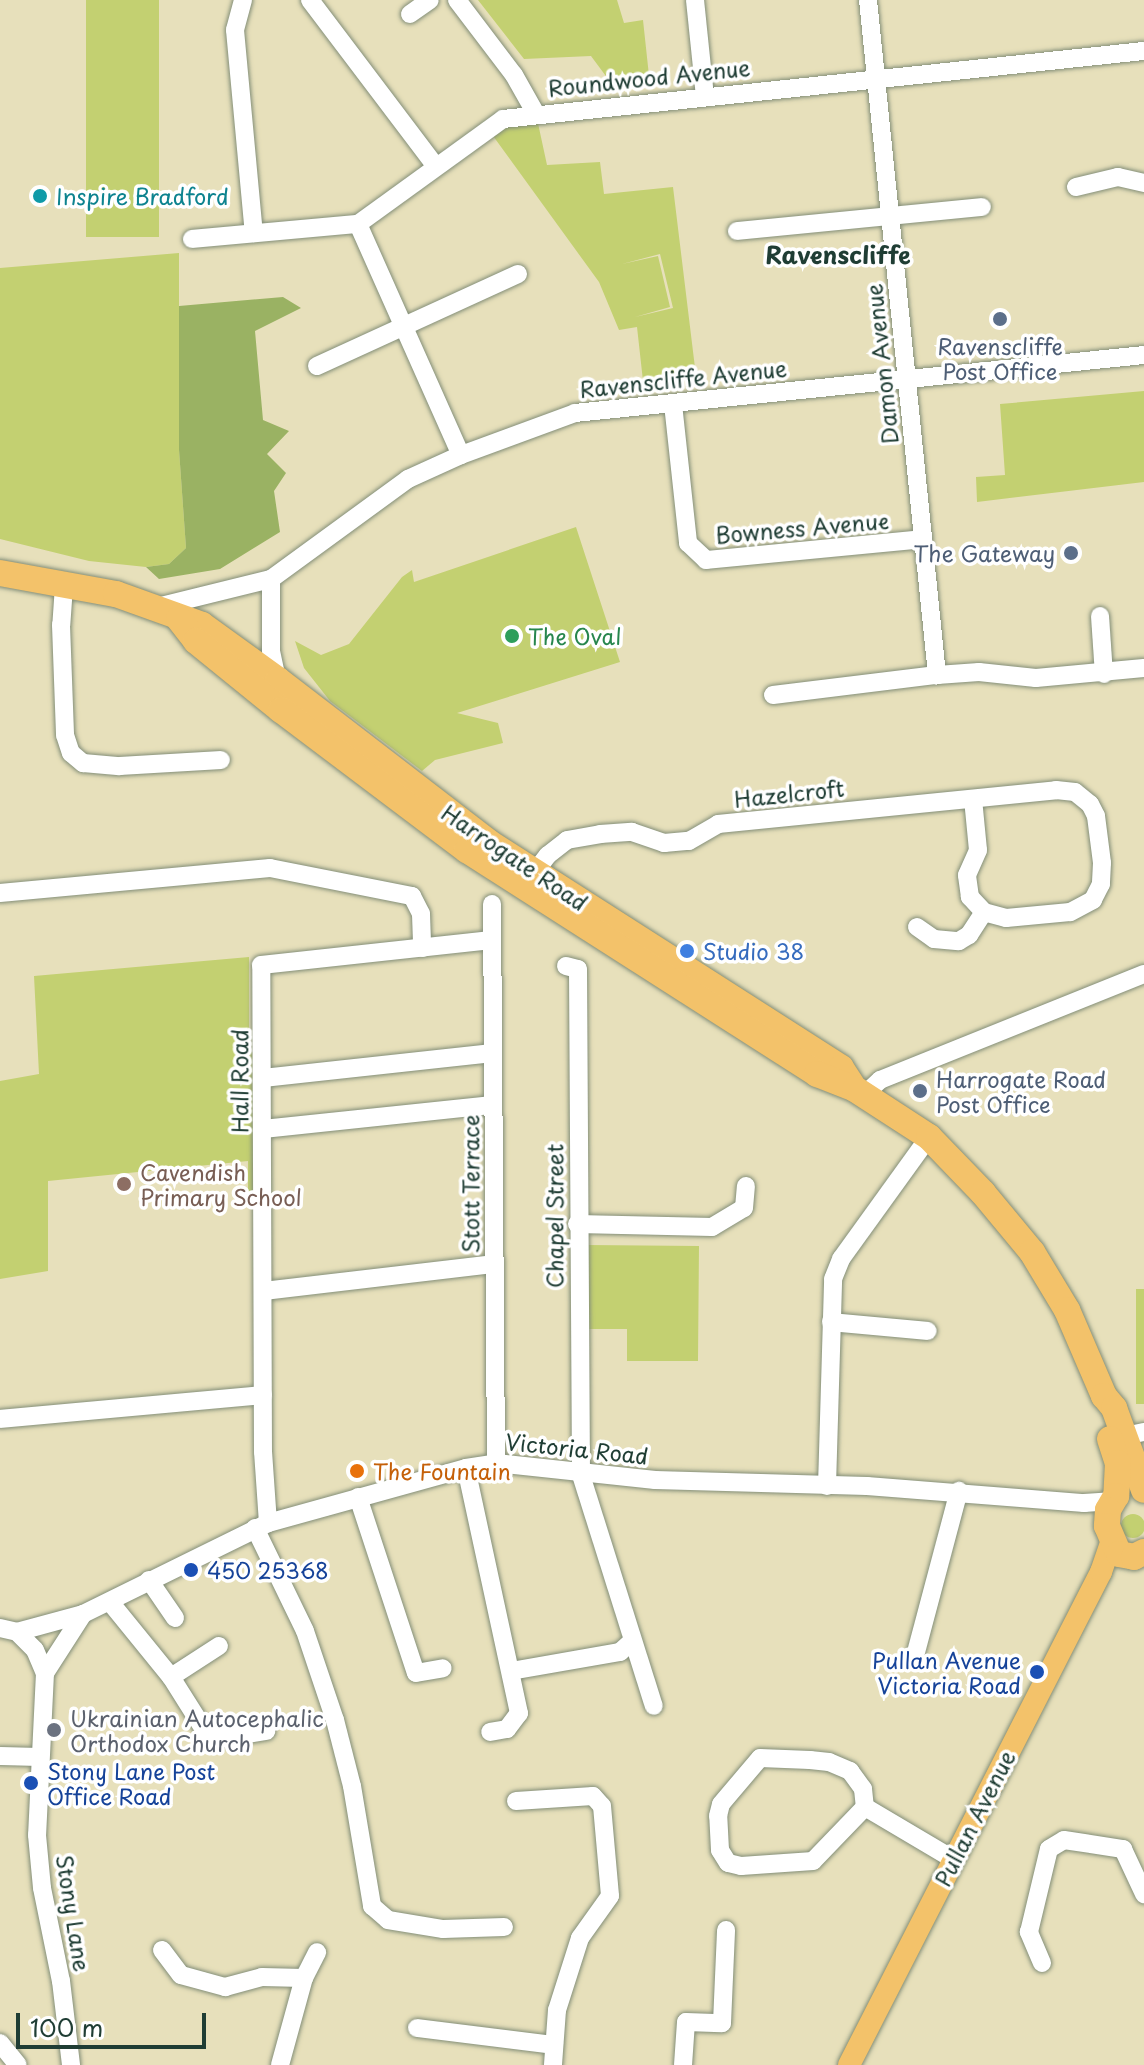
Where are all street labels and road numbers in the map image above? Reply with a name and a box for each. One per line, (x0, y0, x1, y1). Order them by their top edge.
street label: Roundwood Avenue (546, 53, 752, 101)
street label: Damon Avenue (860, 284, 902, 444)
street label: Ravenscliffe Avenue (578, 354, 788, 402)
street label: Bowness Avenue (715, 506, 889, 548)
street label: Hazelcroft (733, 774, 845, 812)
street label: Harrogate Road (437, 798, 593, 916)
street label: Hall Road (226, 1029, 252, 1133)
street label: Stott Terrace (457, 1114, 483, 1254)
street label: Chapel Street (541, 1143, 567, 1289)
street label: Victoria Road (504, 1427, 650, 1469)
street label: Pullan Avenue (929, 1746, 1019, 1890)
street label: Stony Lane (52, 1853, 96, 1973)

